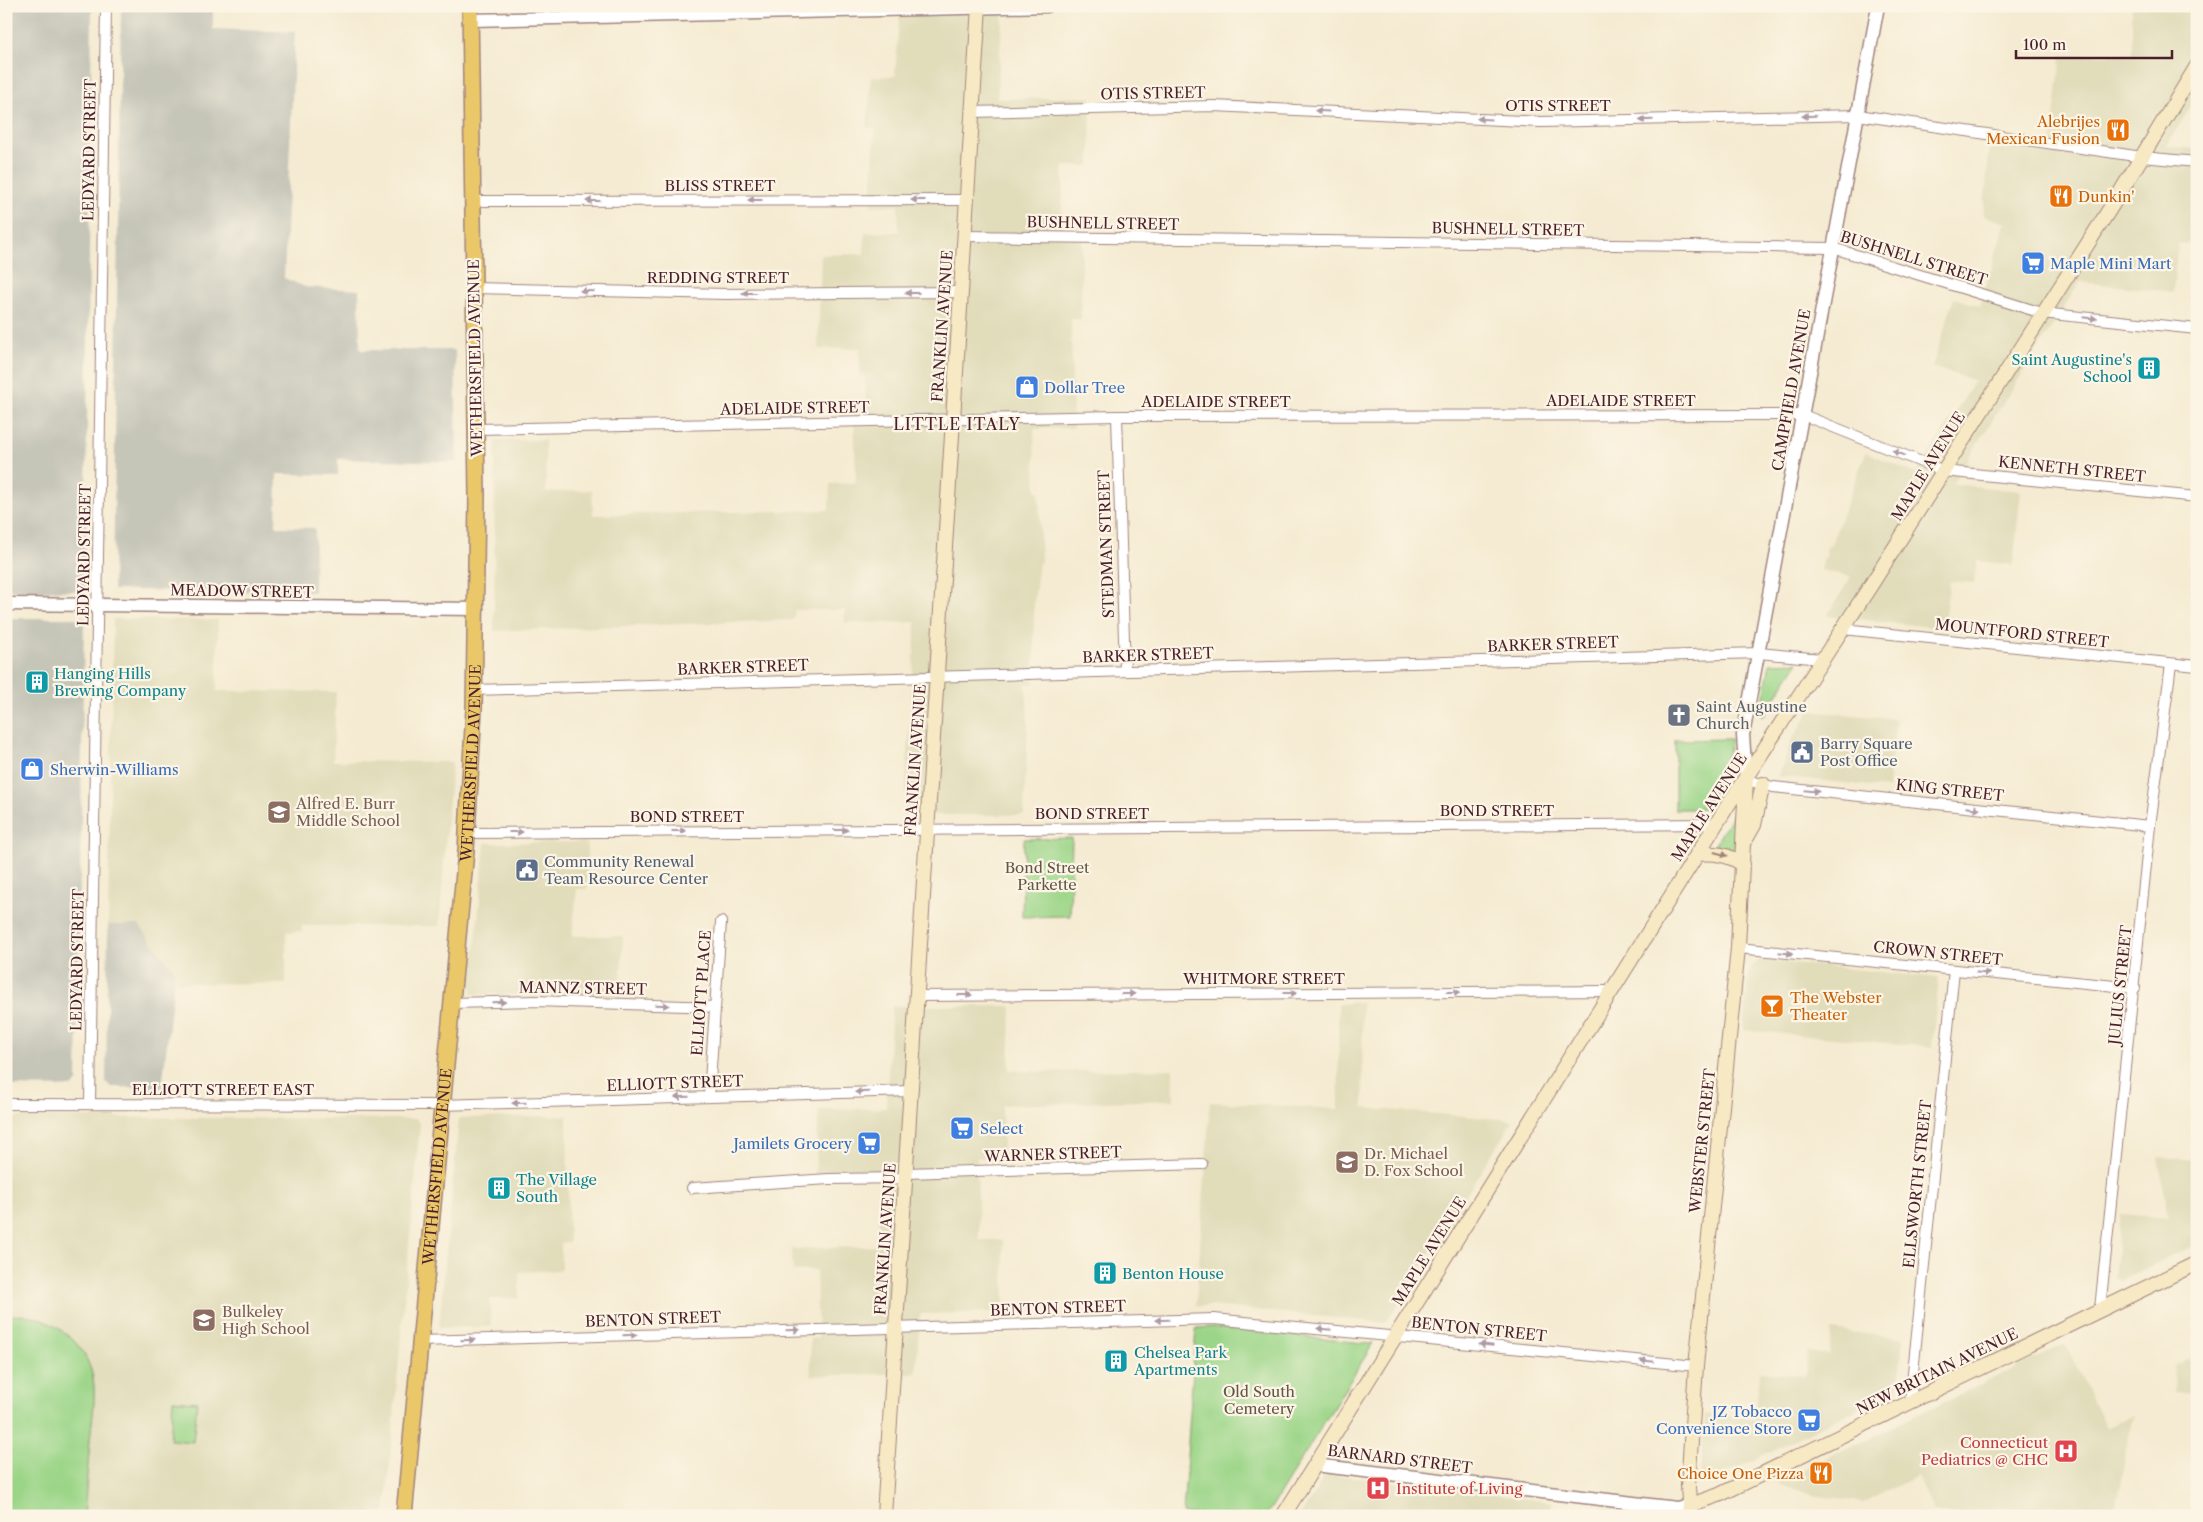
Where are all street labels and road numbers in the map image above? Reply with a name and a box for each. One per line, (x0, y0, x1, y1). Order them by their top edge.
street label: LEDYARD STREET (78, 78, 100, 221)
street label: OTIS STREET (1100, 83, 1207, 103)
street label: OTIS STREET (1505, 96, 1611, 115)
street label: BLISS STREET (665, 176, 776, 195)
street label: BUSHNELL STREET (1026, 212, 1180, 234)
street label: BUSHNELL STREET (1431, 218, 1585, 240)
street label: BUSHNELL STREET (1838, 227, 1991, 290)
street label: FRANKLIN AVENUE (927, 249, 957, 403)
street label: WETHERSFIELD AVENUE (464, 259, 486, 458)
street label: REDDING STREET (647, 268, 790, 287)
street label: CAMPFIELD AVENUE (1767, 308, 1815, 472)
street label: ADELAIDE STREET (1545, 391, 1697, 410)
street label: ADELAIDE STREET (1140, 392, 1292, 411)
street label: ADELAIDE STREET (719, 397, 871, 419)
street label: MAPLE AVENUE (1887, 408, 1969, 524)
street label: KENNETH STREET (1997, 452, 2147, 486)
street label: STEDMAN STREET (1094, 469, 1118, 618)
street label: LEDYARD STREET (73, 483, 95, 626)
street label: MEADOW STREET (170, 580, 315, 602)
street label: MOUNTFORD STREET (1934, 614, 2111, 652)
street label: BARKER STREET (1487, 632, 1620, 656)
street label: BARKER STREET (1082, 643, 1215, 667)
street label: BARKER STREET (677, 655, 810, 679)
street label: WETHERSFIELD AVENUE (455, 664, 484, 864)
street label: FRANKLIN AVENUE (900, 683, 930, 837)
street label: MAPLE AVENUE (1667, 749, 1751, 865)
street label: KING STREET (1895, 775, 2006, 805)
street label: BOND STREET (1440, 801, 1555, 820)
street label: BOND STREET (1035, 804, 1150, 823)
street label: BOND STREET (630, 807, 745, 826)
street label: LEDYARD STREET (66, 888, 88, 1031)
street label: JULIUS STREET (2104, 924, 2136, 1048)
street label: ELLIOTT PLACE (687, 929, 715, 1057)
street label: CROWN STREET (1872, 937, 2005, 969)
street label: WHITMORE STREET (1182, 969, 1346, 988)
street label: MANNZ STREET (519, 977, 648, 999)
street label: WETHERSFIELD AVENUE (418, 1067, 455, 1267)
street label: WEBSTER STREET (1685, 1067, 1719, 1215)
street label: ELLIOTT STREET (606, 1071, 745, 1095)
street label: ELLIOTT STREET EAST (132, 1080, 315, 1099)
street label: ELLSWORTH STREET (1899, 1098, 1935, 1269)
street label: WARNER STREET (983, 1142, 1123, 1166)
street label: FRANKLIN AVENUE (870, 1162, 900, 1316)
street label: MAPLE AVENUE (1388, 1193, 1470, 1309)
street label: BENTON STREET (990, 1296, 1127, 1320)
street label: BENTON STREET (585, 1307, 722, 1331)
street label: BENTON STREET (1410, 1312, 1548, 1346)
street label: NEW BRITAIN AVENUE (1853, 1324, 2021, 1418)
street label: BARNARD STREET (1326, 1441, 1474, 1477)

